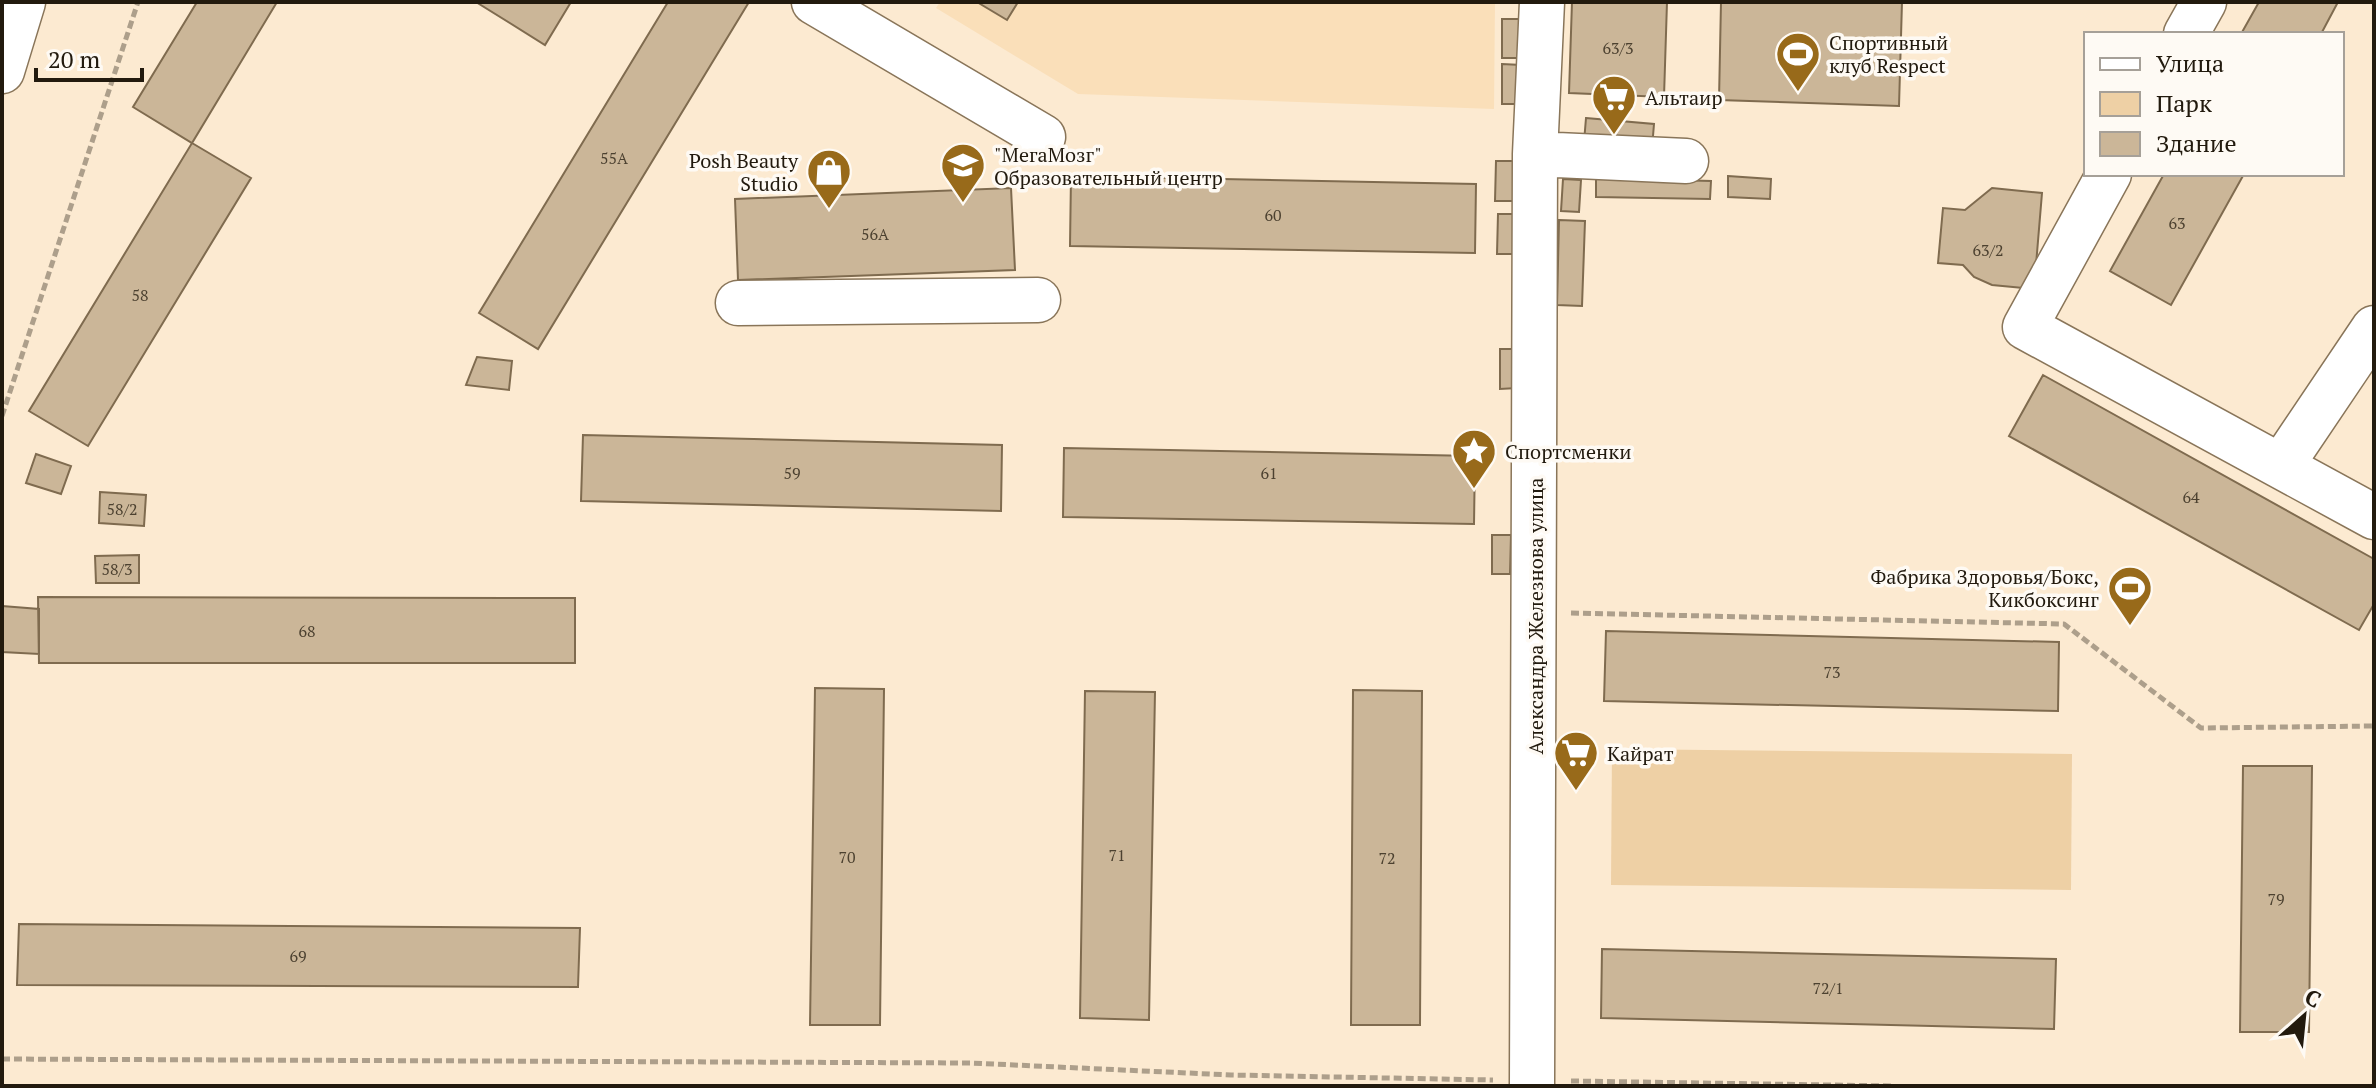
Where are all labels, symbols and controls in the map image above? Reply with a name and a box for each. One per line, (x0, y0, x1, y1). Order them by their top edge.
place label: Спортивный клуб Respect (1829, 29, 1948, 79)
sports icon: Спортивный клуб Respect (1774, 30, 1822, 93)
scale bar (36, 32, 142, 82)
legend (2084, 32, 2344, 176)
house number: 63/3 (1602, 37, 1634, 59)
text: 20 m (48, 43, 100, 75)
text: Улица (2156, 47, 2224, 79)
supermarket icon: Альтаир (1590, 73, 1638, 136)
place label: Альтаир (1645, 84, 1723, 111)
text: Парк (2156, 87, 2212, 119)
text: Здание (2156, 127, 2237, 159)
school or university icon: "МегаМозг" Образовательный центр (939, 141, 987, 204)
place label: "МегаМозг" Образовательный центр (994, 141, 1223, 191)
house number: 55А (600, 147, 628, 169)
place label: Posh Beauty Studio (689, 147, 799, 197)
shop icon: Posh Beauty Studio (805, 147, 853, 210)
house number: 60 (1264, 204, 1282, 226)
house number: 63 (2168, 212, 2186, 234)
house number: 56А (861, 223, 889, 245)
house number: 63/2 (1972, 239, 2004, 261)
house number: 58 (131, 284, 149, 306)
place icon: Спортсменки (1450, 427, 1498, 490)
place label: Спортсменки (1505, 438, 1631, 465)
house number: 59 (783, 462, 801, 484)
house number: 61 (1260, 462, 1278, 484)
street label: Александра Железнова улица (1522, 478, 1549, 754)
house number: 64 (2182, 486, 2200, 508)
house number: 58/2 (106, 498, 138, 520)
house number: 58/3 (101, 558, 133, 580)
place label: Фабрика Здоровья/Бокс, Кикбоксинг (1871, 563, 2099, 613)
sports icon: Фабрика Здоровья/Бокс, Кикбоксинг (2106, 564, 2154, 627)
house number: 68 (298, 620, 316, 642)
house number: 73 (1823, 661, 1841, 683)
supermarket icon: Кайрат (1552, 729, 1600, 792)
place label: Кайрат (1607, 740, 1674, 767)
house number: 71 (1108, 844, 1126, 866)
house number: 70 (838, 846, 856, 868)
house number: 72 (1378, 847, 1396, 869)
house number: 79 (2267, 888, 2285, 910)
house number: 69 (289, 945, 307, 967)
north arrow (2264, 976, 2344, 1056)
house number: 72/1 (1812, 977, 1844, 999)
text: С (2300, 982, 2326, 1014)

